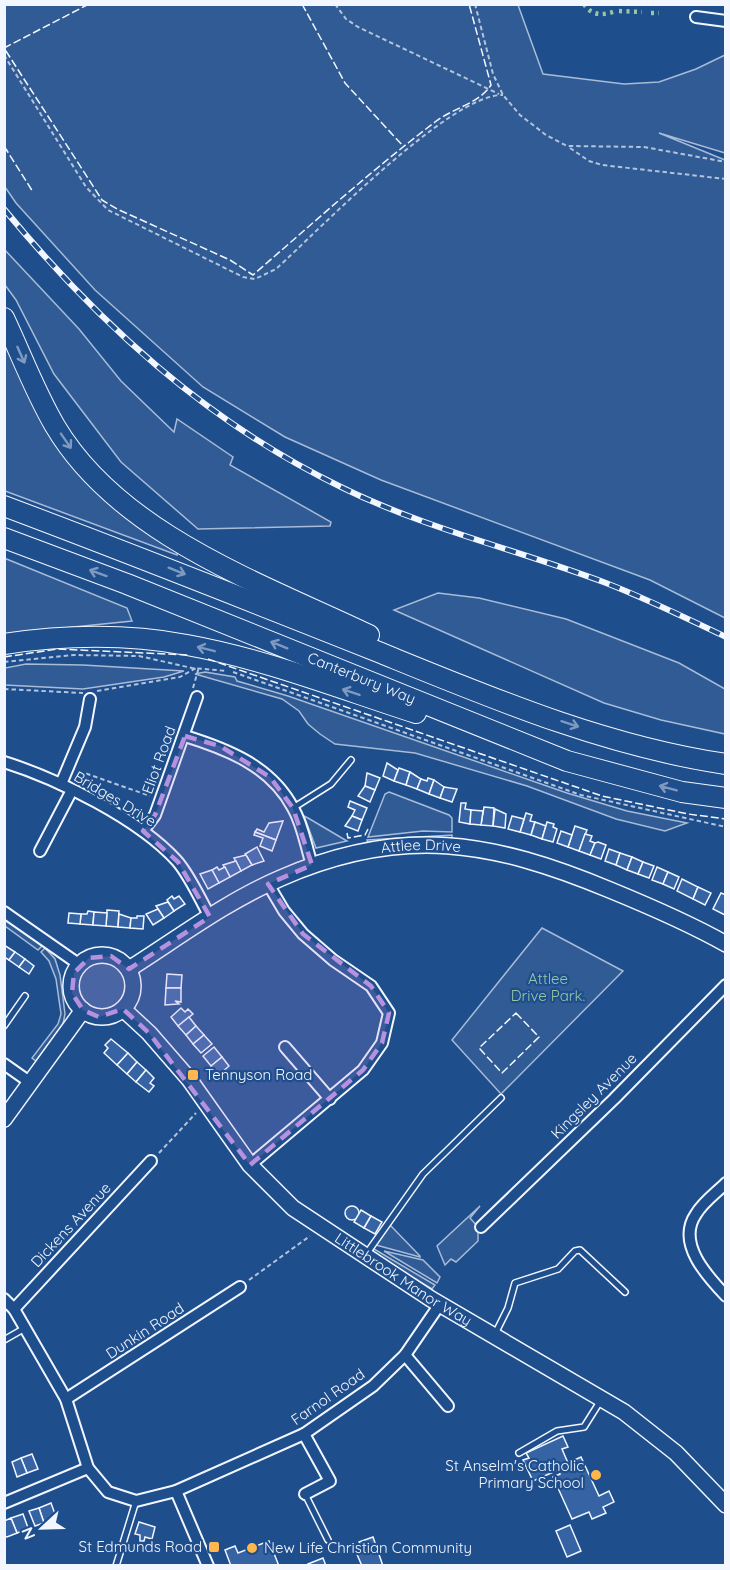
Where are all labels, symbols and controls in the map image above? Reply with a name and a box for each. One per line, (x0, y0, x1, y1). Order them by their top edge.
one-way arrow (15, 345, 27, 363)
one-way arrow (60, 433, 72, 449)
one-way arrow (89, 566, 108, 577)
one-way arrow (167, 566, 186, 577)
one-way arrow (270, 639, 289, 650)
one-way arrow (197, 643, 216, 655)
street label: Canterbury Way (305, 648, 418, 708)
one-way arrow (342, 686, 361, 697)
one-way arrow (560, 720, 579, 731)
street label: Eliot Road (138, 723, 180, 796)
street label: Bridges Drive (71, 767, 160, 831)
one-way arrow (659, 781, 678, 793)
street label: Attlee Drive (380, 835, 462, 857)
park label: Attlee Drive Park. (511, 969, 585, 1005)
street label: Kingsley Avenue (547, 1049, 641, 1143)
place label: Tennyson Road (205, 1065, 312, 1084)
marker: Tennyson Road (186, 1068, 200, 1082)
street label: Dickens Avenue (27, 1178, 115, 1271)
street label: Littlebrook Manor Way (331, 1228, 475, 1330)
street label: Dunkin Road (102, 1298, 187, 1363)
street label: Farnol Road (287, 1364, 368, 1429)
place label: St Anselm's Catholic Primary School (445, 1456, 584, 1492)
marker: St Anselm's Catholic Primary School (589, 1468, 603, 1482)
north arrow (12, 1498, 72, 1558)
text: N (17, 1524, 40, 1543)
place label: St Edmunds Road (79, 1537, 202, 1556)
place label: New Life Christian Community (264, 1538, 472, 1557)
marker: St Edmunds Road (207, 1540, 221, 1554)
marker: New Life Christian Community (245, 1541, 259, 1555)

